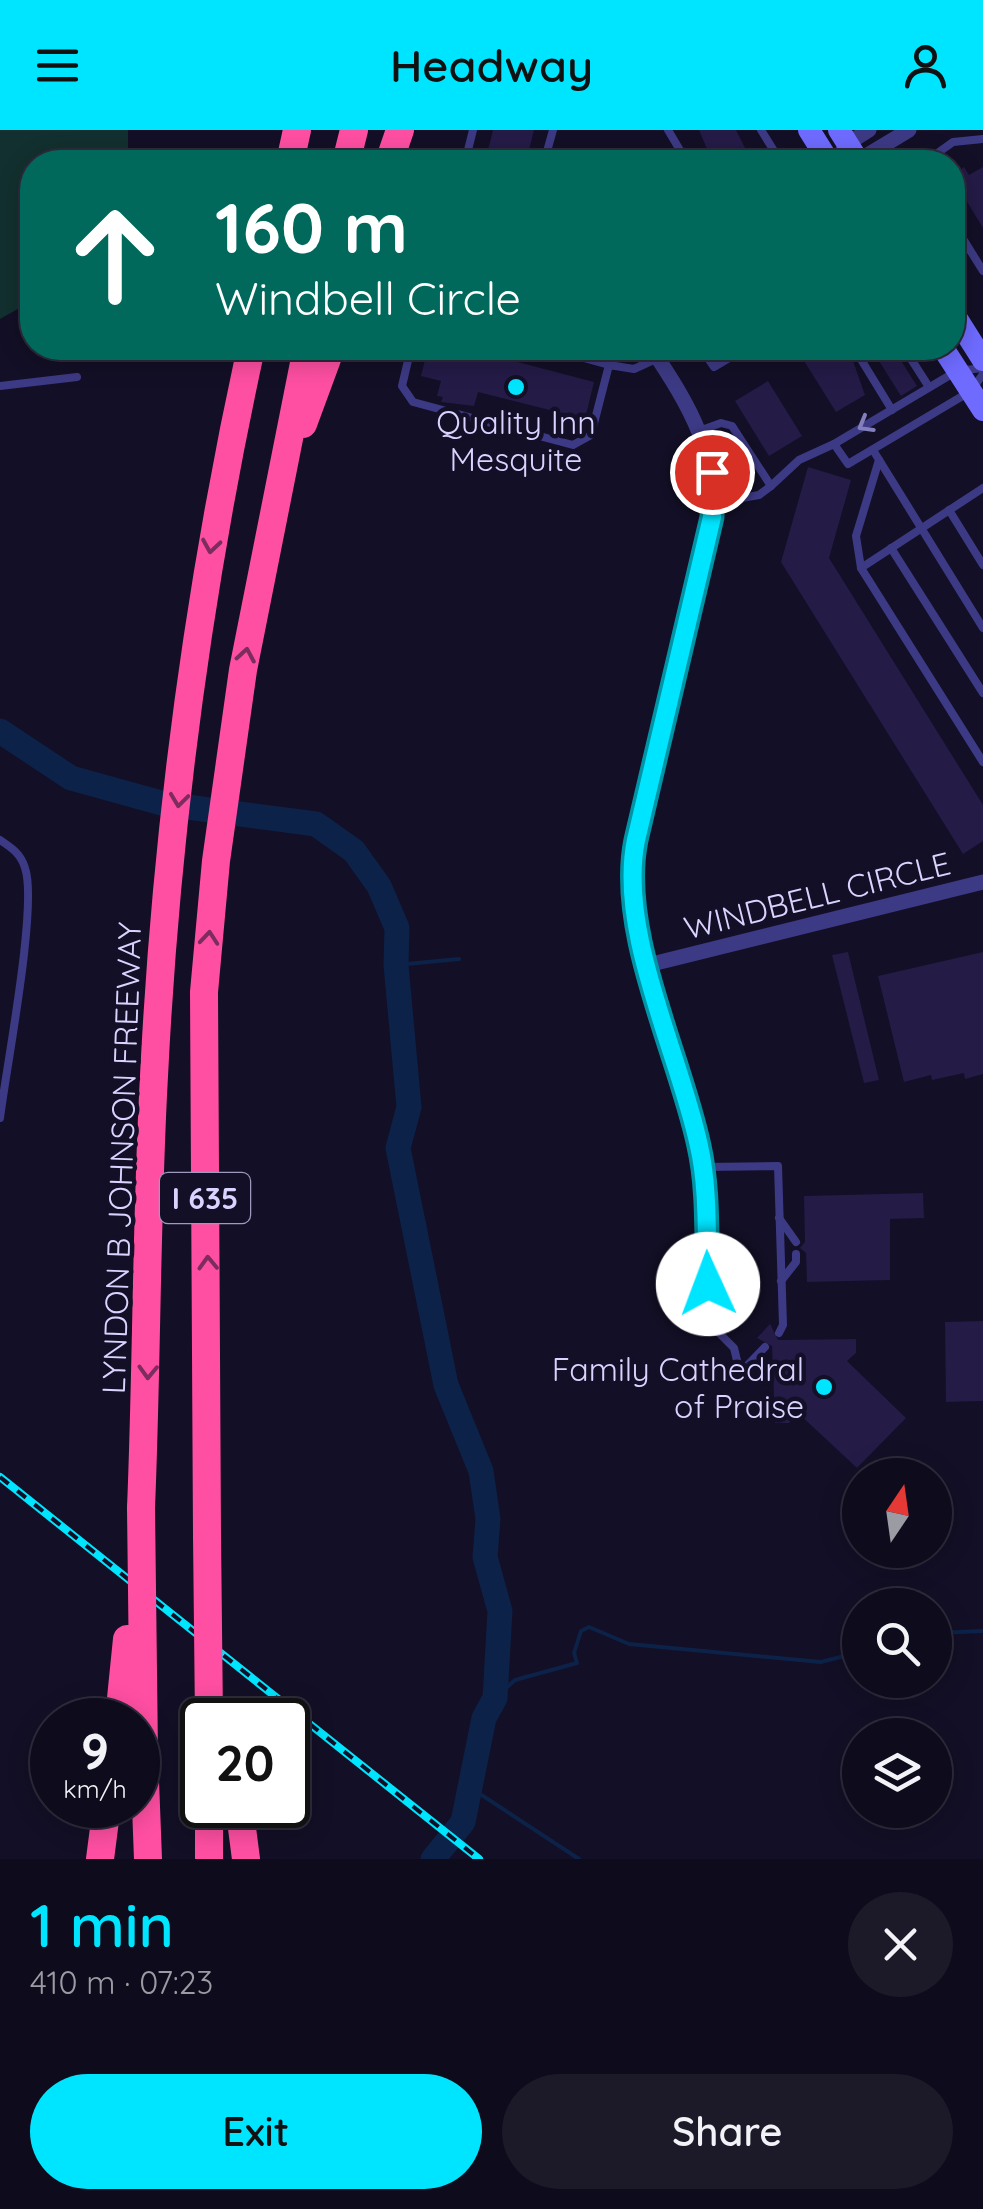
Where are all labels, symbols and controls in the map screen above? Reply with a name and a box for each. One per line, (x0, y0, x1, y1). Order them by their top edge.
text: Headway (390, 37, 593, 93)
icon: menu (30, 38, 85, 93)
icon: person (898, 38, 953, 93)
text: 160 m (215, 183, 408, 271)
icon: ahead (50, 190, 180, 320)
text: Windbell Circle (215, 270, 521, 326)
marker: Quality Inn Mesquite (505, 376, 527, 398)
place label: Quality Inn Mesquite (436, 402, 596, 479)
one-way arrow (858, 413, 876, 432)
pin (670, 430, 755, 515)
icon: arrive (685, 445, 740, 500)
one-way arrow (201, 538, 222, 554)
one-way arrow (235, 647, 256, 663)
one-way arrow (169, 792, 190, 808)
street label: WINDBELL CIRCLE (680, 843, 954, 947)
street label: LYNDON B JOHNSON FREEWAY (93, 921, 149, 1395)
one-way arrow (198, 930, 219, 946)
road number: I 635 (160, 1173, 250, 1223)
position arrow (656, 1232, 760, 1336)
one-way arrow (198, 1254, 219, 1270)
place label: Family Cathedral of Praise (552, 1349, 804, 1426)
one-way arrow (137, 1365, 158, 1381)
marker: Family Cathedral of Praise (813, 1376, 835, 1398)
north arrow (842, 1458, 952, 1568)
map controls (842, 1458, 952, 1828)
button: search (842, 1588, 952, 1698)
speed limit sign: 20 (180, 1698, 310, 1828)
button: layers (842, 1718, 952, 1828)
text: 9 (81, 1719, 109, 1782)
text: km/h (63, 1773, 127, 1804)
text: 1 min (30, 1887, 174, 1962)
button: close (848, 1892, 953, 1997)
text: 410 m · 07:23 (30, 1962, 213, 2002)
button: Exit (30, 2074, 482, 2189)
button: Share (502, 2074, 953, 2189)

